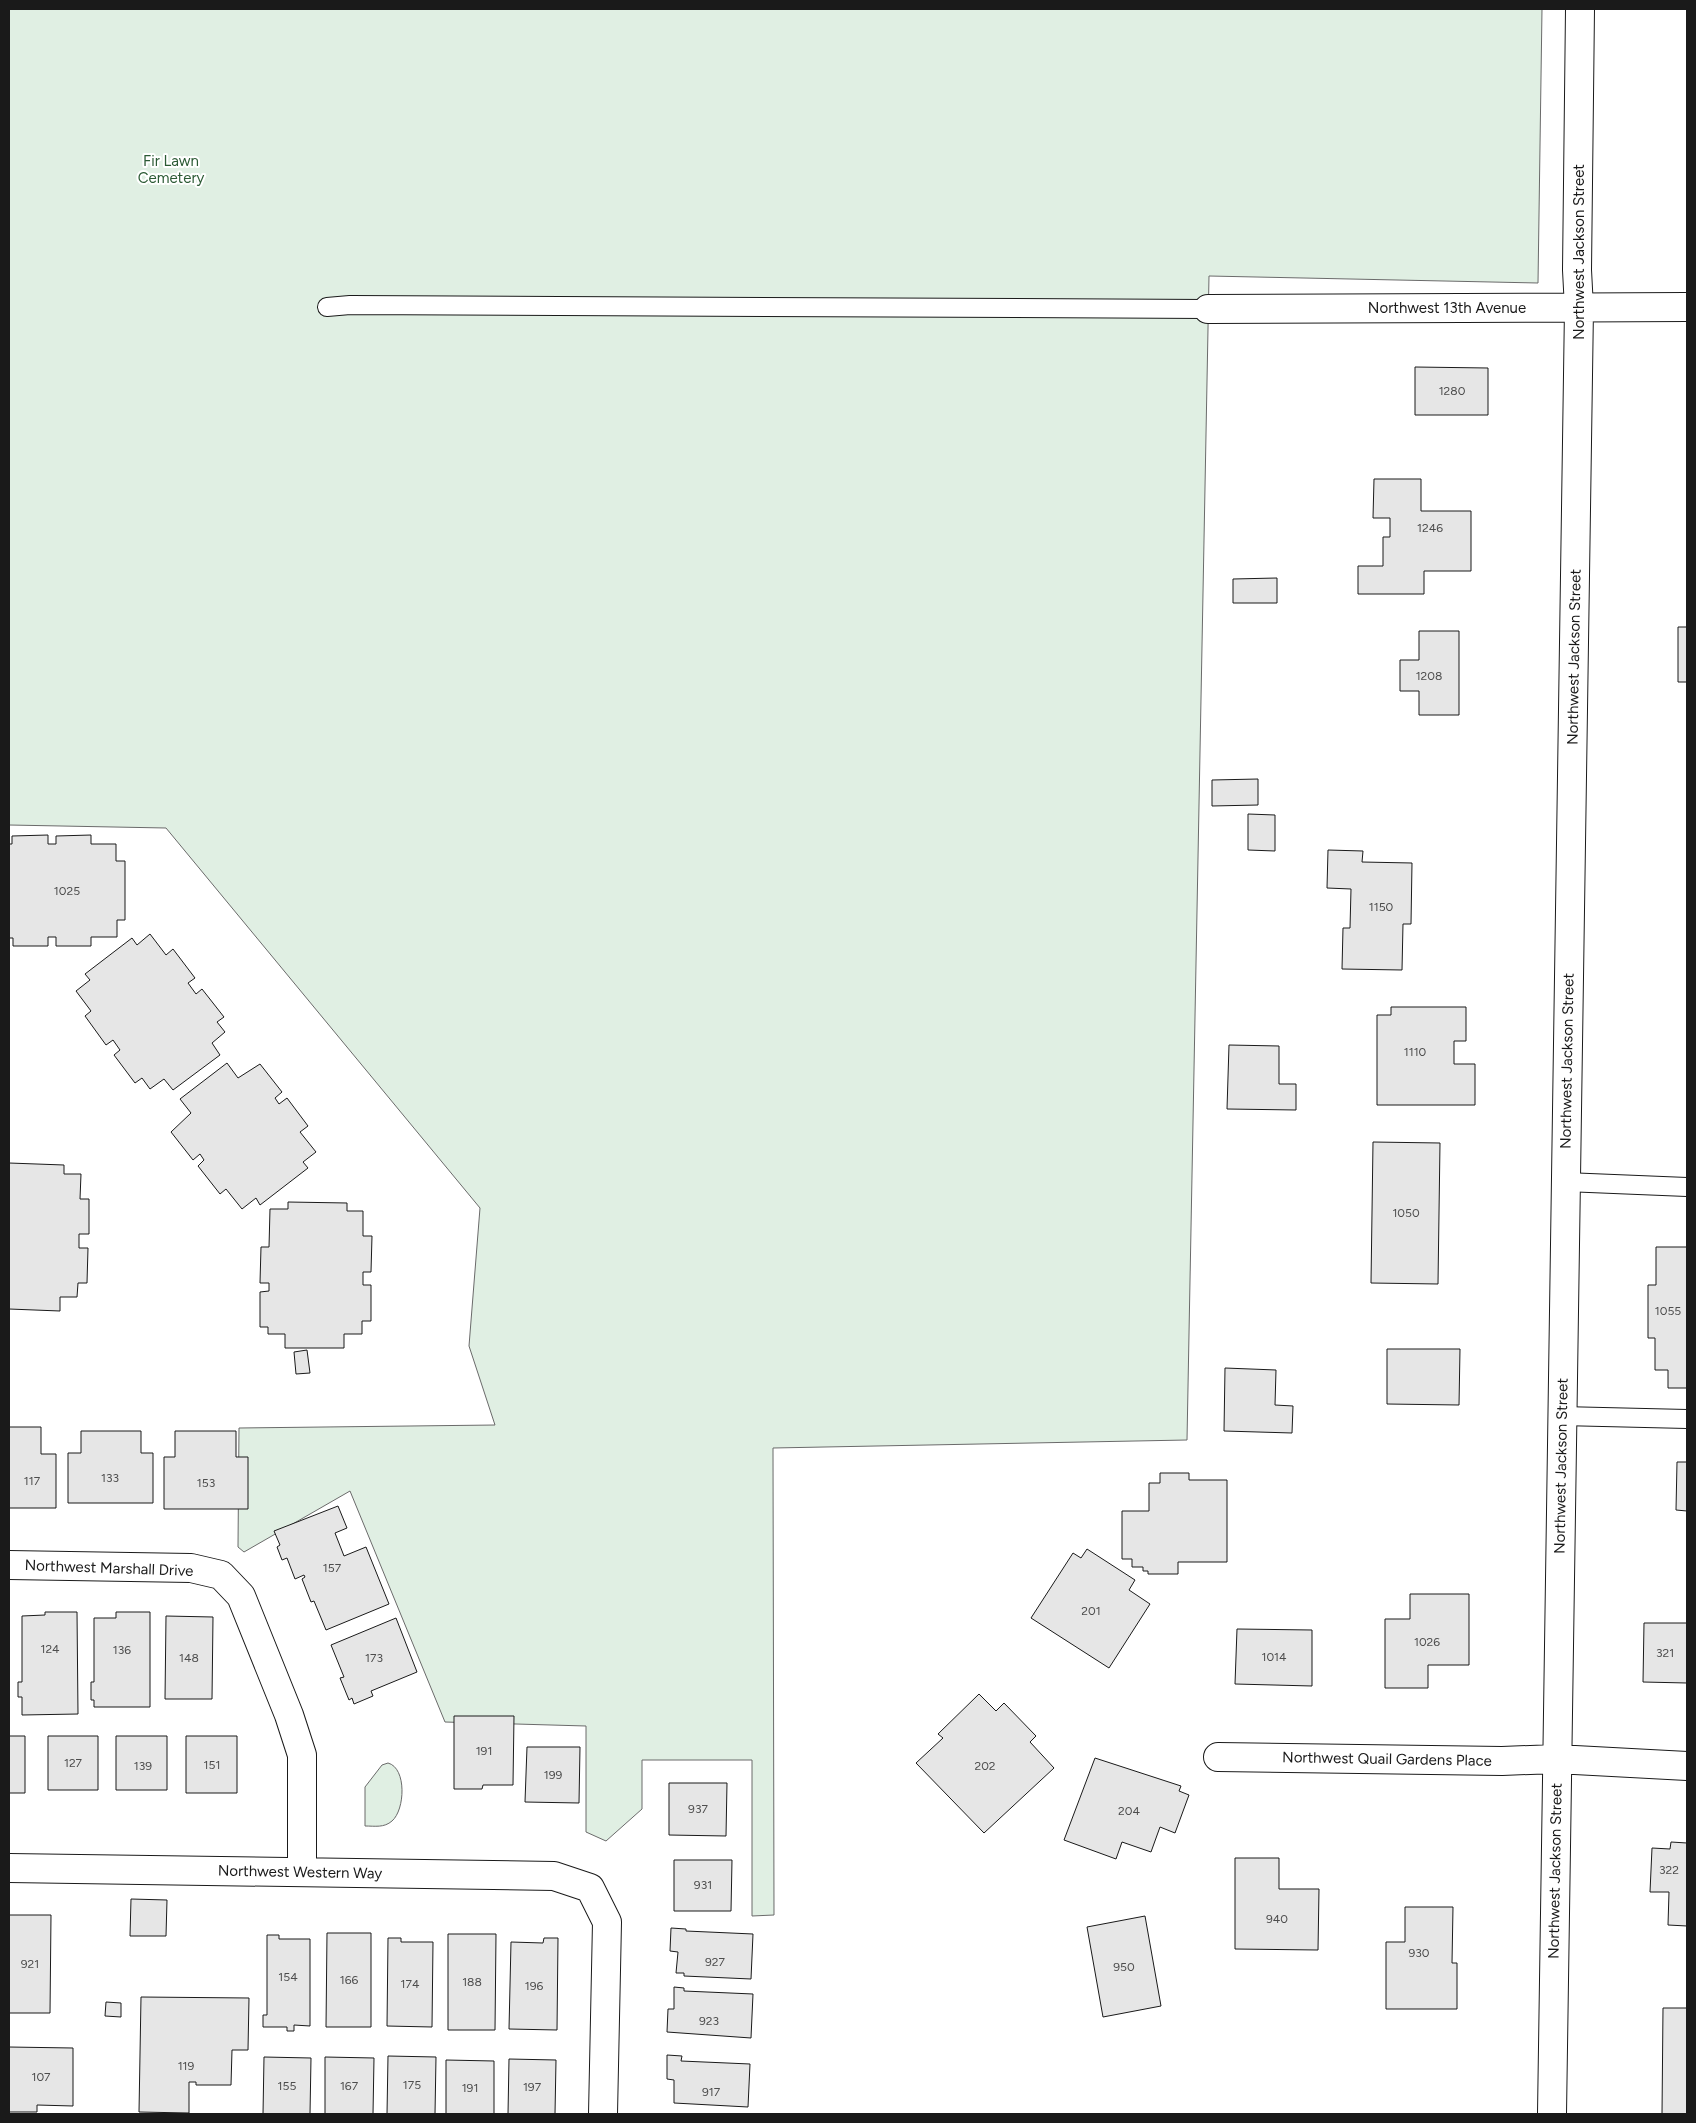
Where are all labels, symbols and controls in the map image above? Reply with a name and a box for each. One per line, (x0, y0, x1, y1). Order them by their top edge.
park label: Fir Lawn Cemetery (138, 152, 204, 187)
street label: Northwest Jackson Street (1570, 164, 1588, 340)
street label: Northwest 13th Avenue (1368, 299, 1526, 317)
house number: 1280 (1439, 384, 1466, 398)
house number: 1246 (1417, 521, 1443, 535)
street label: Northwest Jackson Street (1563, 569, 1585, 745)
house number: 1208 (1416, 669, 1442, 683)
house number: 1025 (54, 884, 80, 898)
house number: 1150 (1369, 900, 1394, 914)
street label: Northwest Jackson Street (1556, 973, 1578, 1149)
house number: 1110 (1404, 1045, 1427, 1059)
house number: 1050 (1392, 1206, 1420, 1220)
house number: 1055 (1655, 1304, 1681, 1318)
street label: Northwest Jackson Street (1550, 1378, 1572, 1554)
house number: 133 (101, 1471, 119, 1485)
house number: 117 (24, 1474, 41, 1488)
house number: 153 (197, 1476, 215, 1490)
street label: Northwest Marshall Drive (24, 1556, 194, 1580)
house number: 157 (323, 1561, 342, 1575)
house number: 201 (1081, 1604, 1101, 1618)
house number: 1026 (1414, 1635, 1440, 1649)
house number: 124 (40, 1642, 60, 1656)
house number: 136 (113, 1643, 131, 1657)
house number: 321 (1656, 1646, 1674, 1660)
house number: 1014 (1261, 1650, 1287, 1664)
house number: 148 (179, 1651, 199, 1665)
house number: 173 (365, 1651, 383, 1665)
house number: 191 (476, 1744, 492, 1758)
street label: Northwest Quail Gardens Place (1282, 1748, 1492, 1770)
house number: 127 (64, 1756, 83, 1770)
house number: 151 (204, 1758, 220, 1772)
house number: 139 (134, 1759, 152, 1773)
house number: 202 (974, 1759, 996, 1773)
house number: 199 (544, 1768, 562, 1782)
street label: Northwest Jackson Street (1544, 1783, 1566, 1959)
house number: 937 (688, 1802, 708, 1816)
house number: 204 (1118, 1804, 1140, 1818)
street label: Northwest Western Way (218, 1862, 383, 1882)
house number: 322 (1659, 1863, 1679, 1877)
house number: 931 (694, 1878, 712, 1892)
house number: 940 (1266, 1912, 1288, 1926)
house number: 930 (1408, 1946, 1430, 1960)
house number: 927 (705, 1955, 726, 1969)
house number: 921 (21, 1957, 39, 1971)
house number: 950 (1113, 1960, 1135, 1974)
house number: 154 (278, 1970, 298, 1984)
house number: 166 (340, 1973, 358, 1987)
house number: 188 (462, 1975, 482, 1989)
house number: 174 (401, 1977, 420, 1991)
house number: 196 (525, 1979, 543, 1993)
house number: 923 (699, 2014, 719, 2028)
house number: 119 (178, 2059, 195, 2073)
house number: 107 (31, 2070, 51, 2084)
house number: 175 (403, 2078, 421, 2092)
house number: 155 (278, 2079, 296, 2093)
house number: 167 (340, 2079, 359, 2093)
house number: 197 (523, 2080, 542, 2094)
house number: 191 (462, 2081, 478, 2095)
house number: 917 (702, 2085, 721, 2099)

